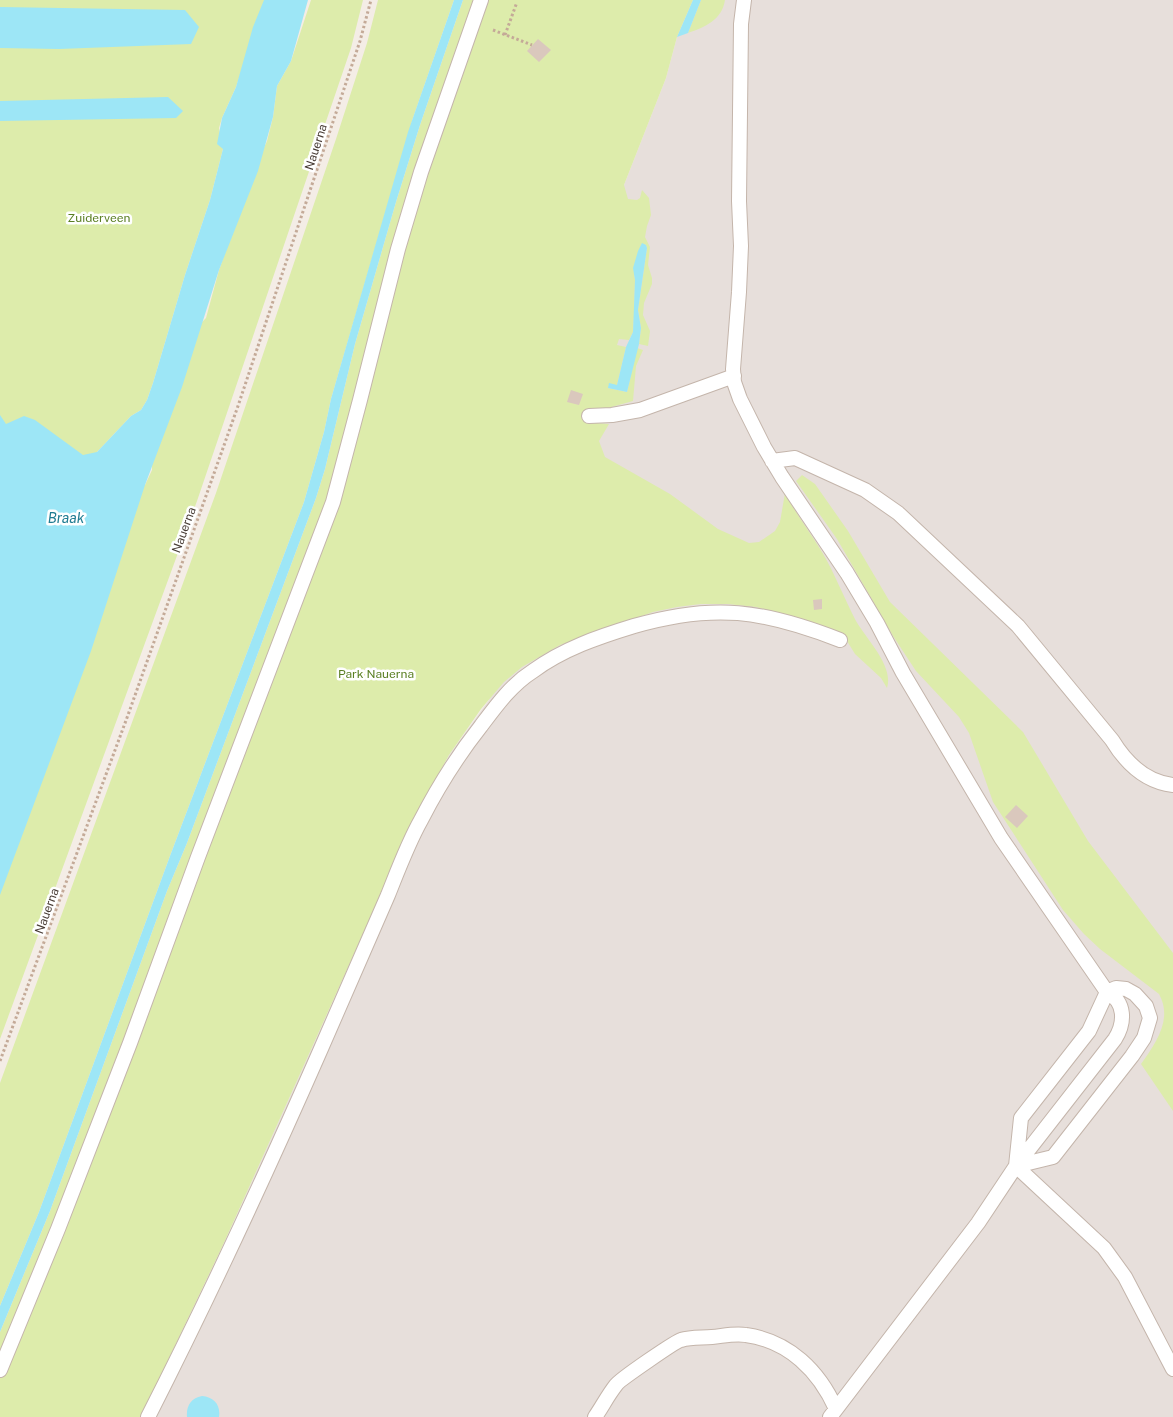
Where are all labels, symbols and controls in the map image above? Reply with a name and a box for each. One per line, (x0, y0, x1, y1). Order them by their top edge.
street label: Nauerna (302, 122, 330, 172)
park label: Zuiderveen (68, 211, 131, 225)
street label: Nauerna (169, 505, 199, 555)
water label: Braak (48, 510, 85, 526)
park label: Park Nauerna (338, 667, 414, 681)
street label: Nauerna (32, 886, 62, 936)

